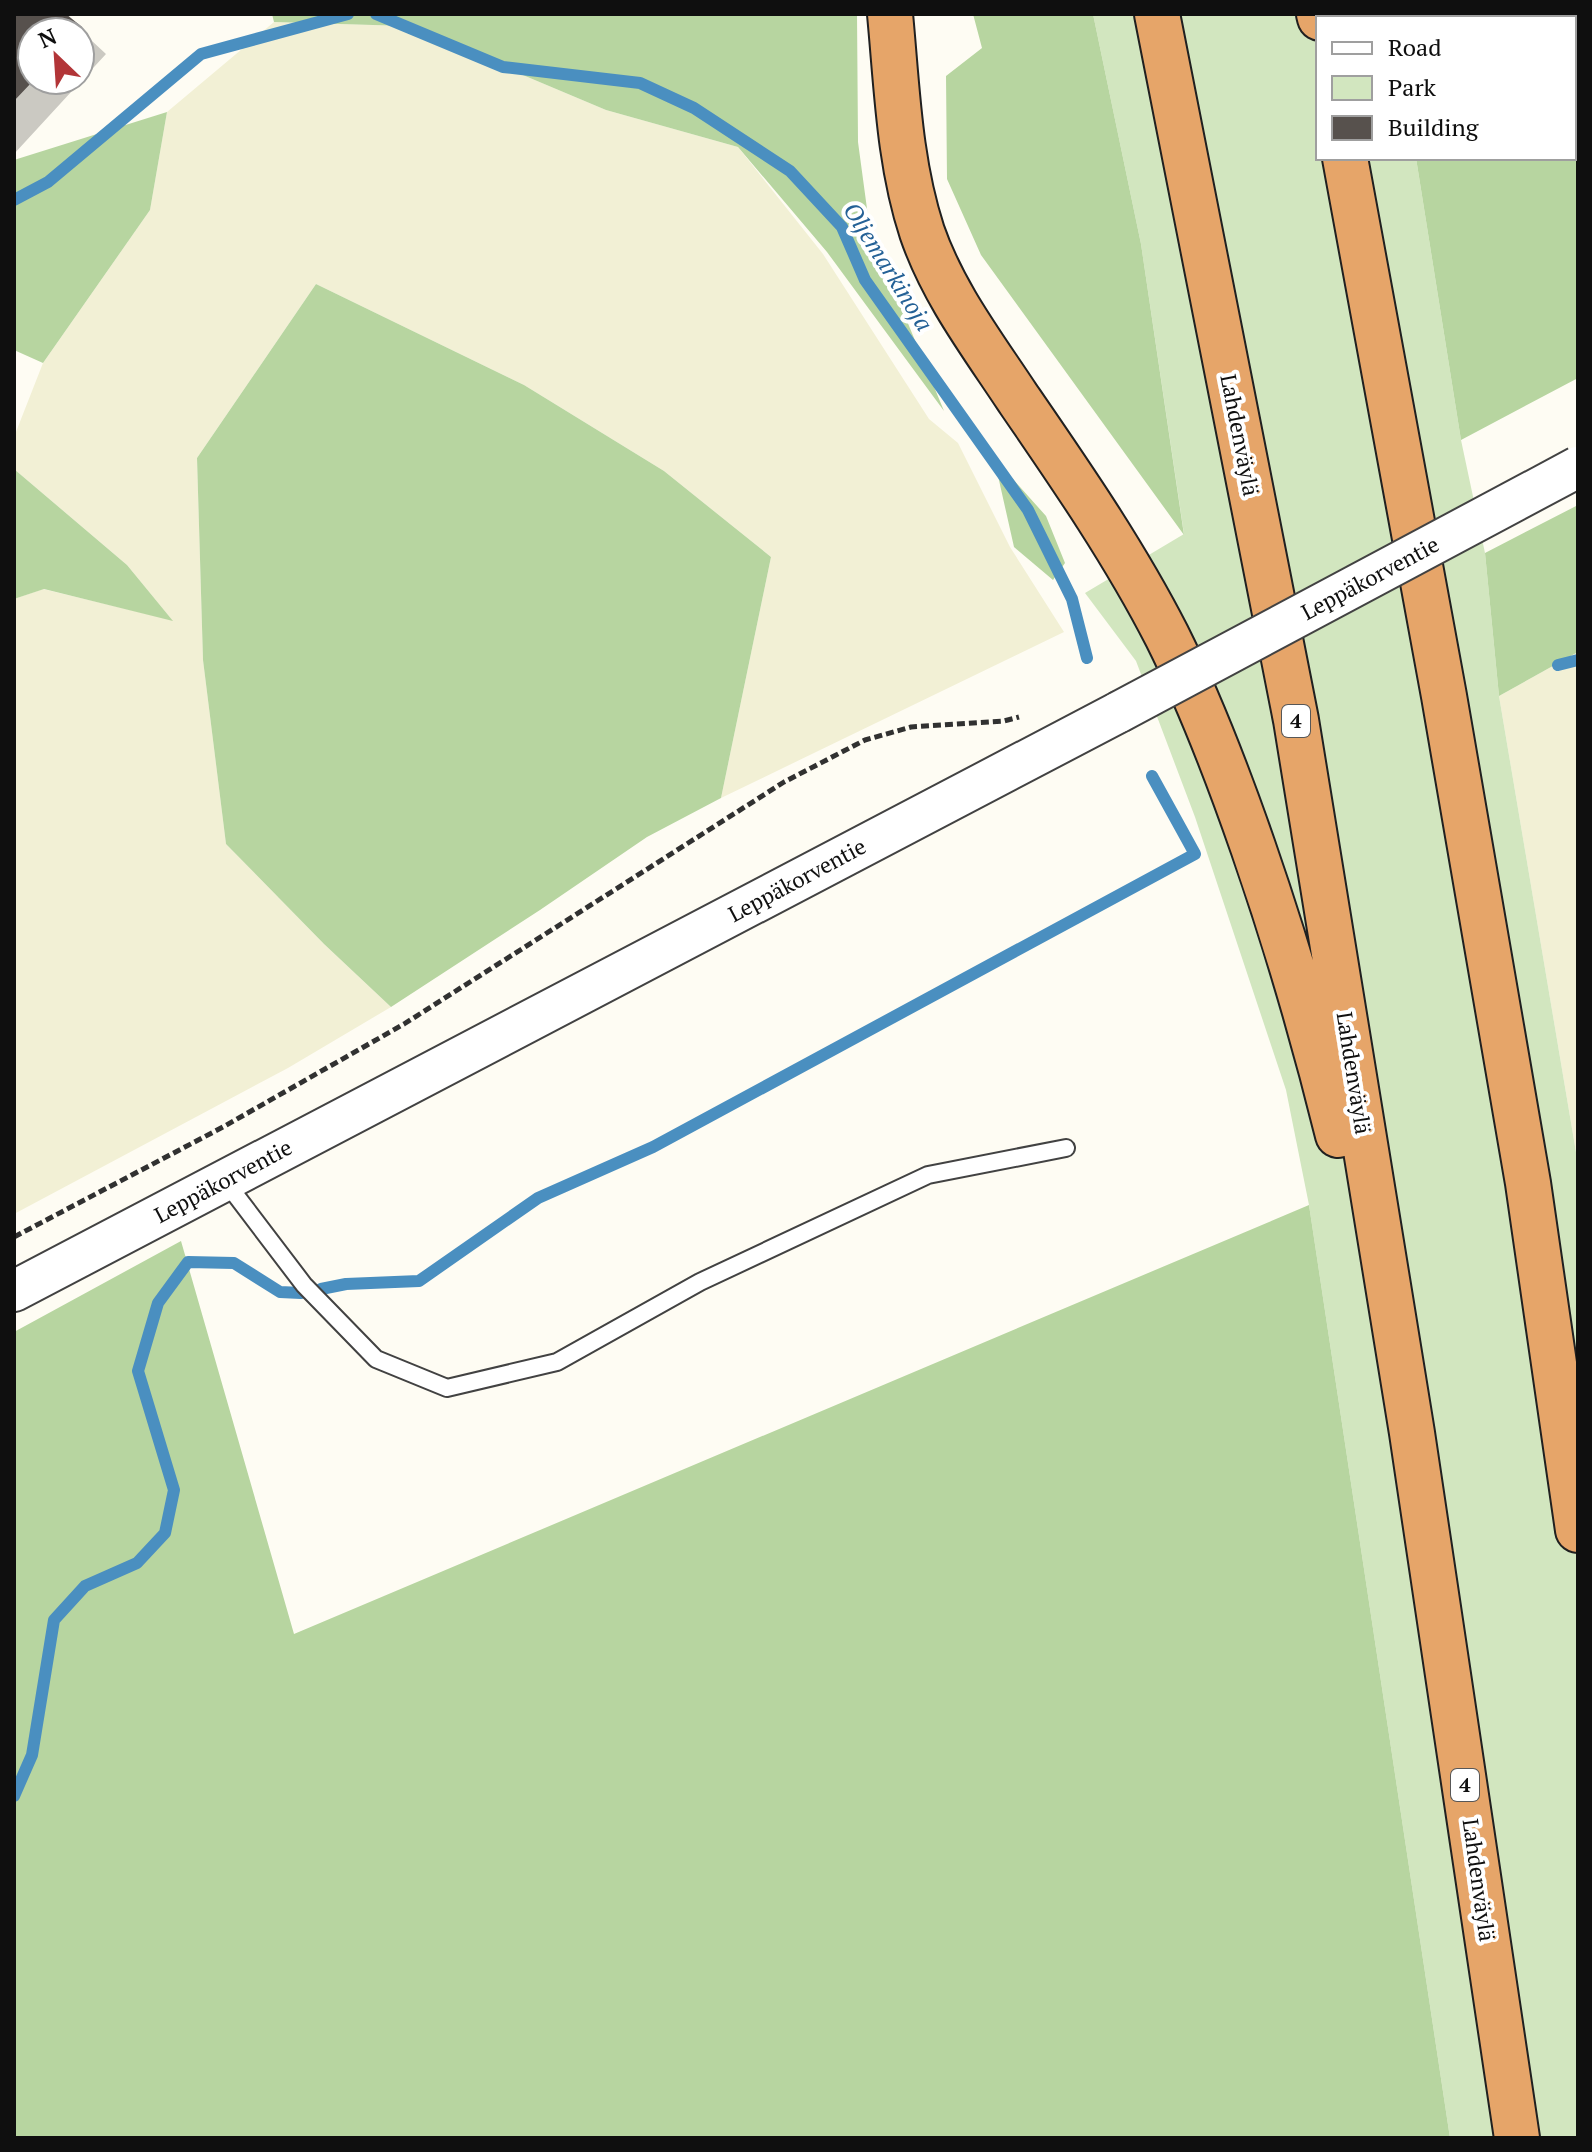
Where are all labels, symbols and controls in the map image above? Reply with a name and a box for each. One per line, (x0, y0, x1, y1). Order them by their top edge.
north arrow (16, 16, 96, 96)
legend (1316, 16, 1576, 160)
text: N (34, 21, 61, 54)
text: Road (1388, 31, 1442, 63)
text: Park (1388, 71, 1437, 103)
text: Building (1388, 111, 1479, 143)
water label: Oljemarkinoja (837, 196, 941, 337)
street label: Lahdenväylä (1214, 371, 1267, 498)
street label: Leppäkorventie (1296, 529, 1444, 626)
road number: 4 (1282, 705, 1310, 737)
street label: Leppäkorventie (723, 831, 871, 928)
street label: Lahdenväylä (1331, 1010, 1378, 1136)
street label: Leppäkorventie (149, 1132, 297, 1229)
road number: 4 (1451, 1769, 1479, 1801)
street label: Lahdenväylä (1457, 1817, 1502, 1943)

